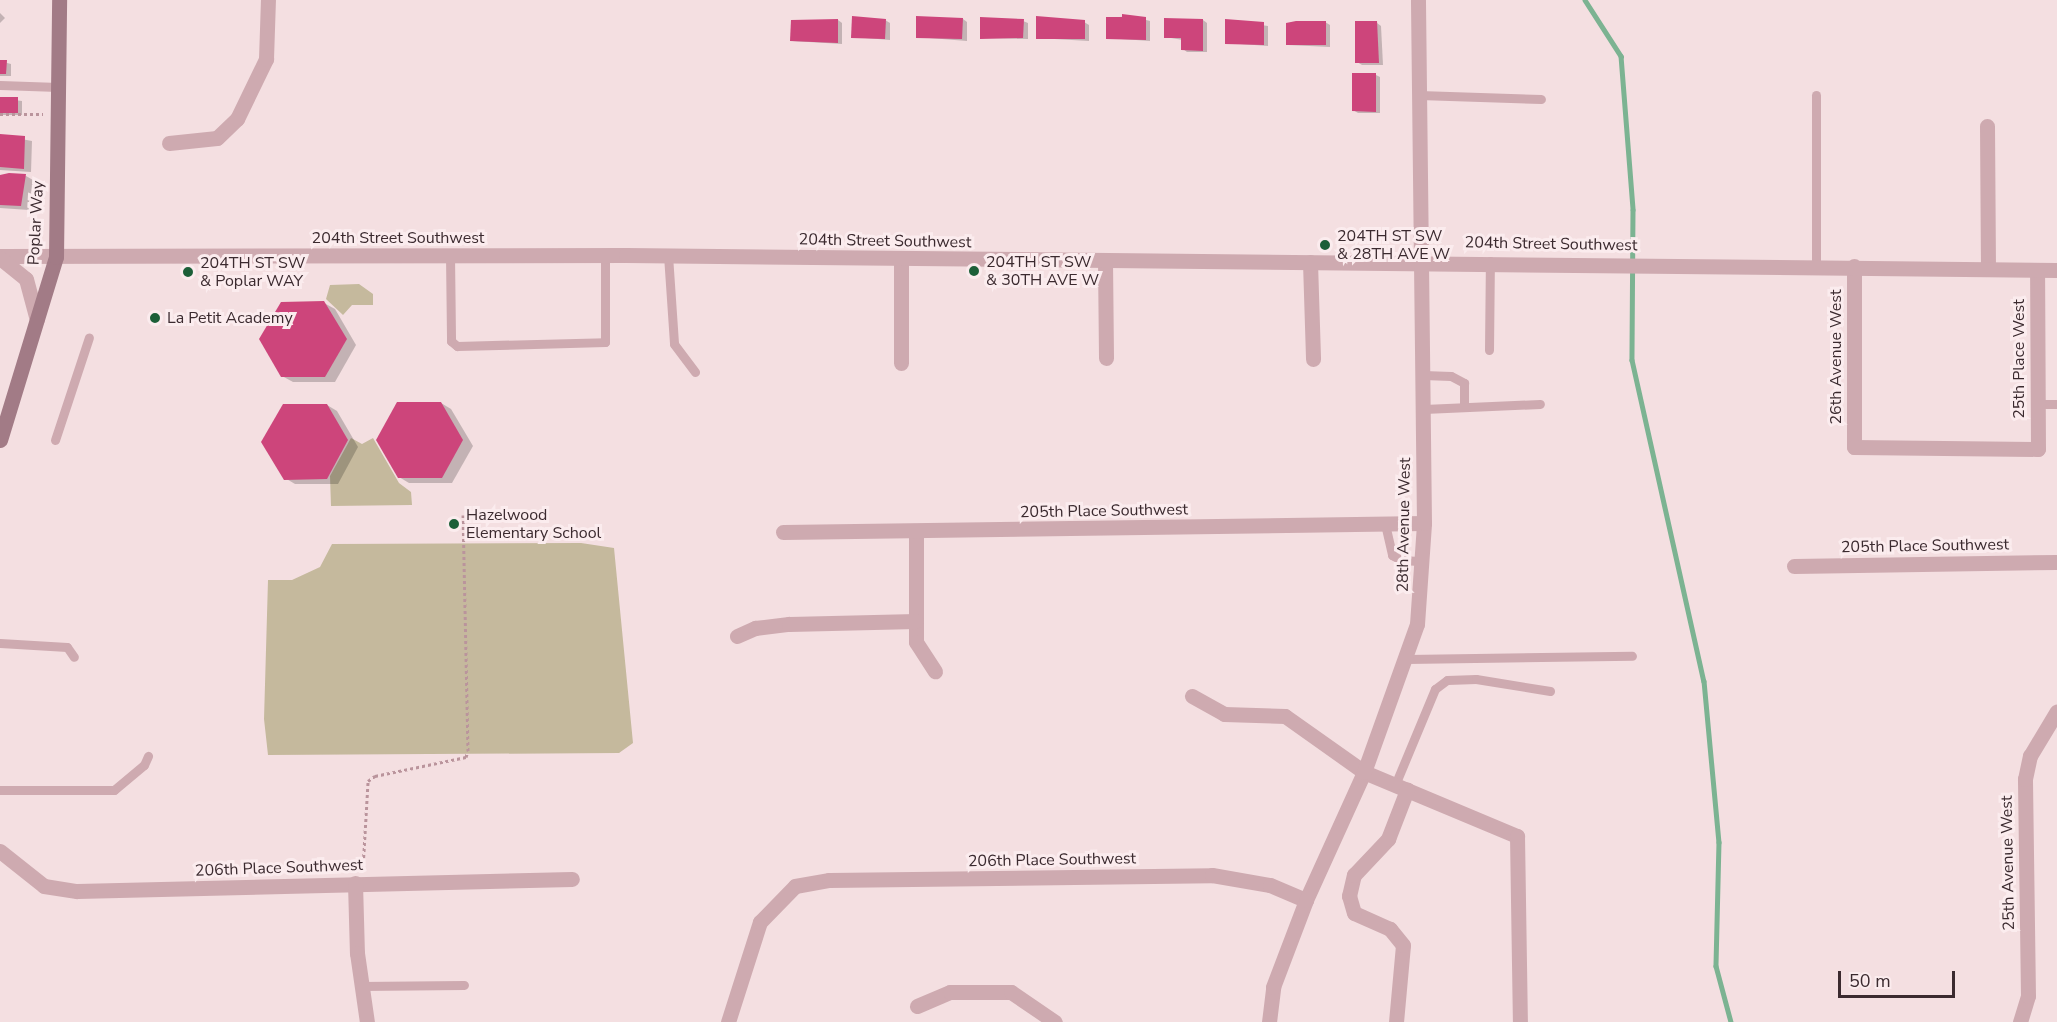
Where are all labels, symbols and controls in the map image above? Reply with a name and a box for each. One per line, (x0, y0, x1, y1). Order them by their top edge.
street label: Poplar Way (24, 180, 48, 266)
place label: 204TH ST SW & 28TH AVE W (1337, 226, 1450, 264)
street label: 204th Street Southwest (312, 228, 484, 248)
street label: 204th Street Southwest (798, 230, 972, 252)
street label: 204th Street Southwest (1464, 233, 1638, 255)
marker: 204TH ST SW & 28TH AVE W (1318, 238, 1332, 252)
place label: 204TH ST SW & 30TH AVE W (986, 252, 1099, 290)
place label: 204TH ST SW & Poplar WAY (200, 253, 305, 291)
marker: 204TH ST SW & 30TH AVE W (967, 264, 981, 278)
marker: 204TH ST SW & Poplar WAY (181, 265, 195, 279)
street label: 26th Avenue West (1826, 290, 1846, 424)
street label: 25th Place West (2009, 299, 2029, 419)
place label: La Petit Academy (167, 308, 293, 328)
marker: La Petit Academy (148, 311, 162, 325)
street label: 28th Avenue West (1393, 457, 1415, 593)
street label: 205th Place Southwest (1020, 500, 1188, 522)
place label: Hazelwood Elementary School (466, 505, 601, 543)
marker: Hazelwood Elementary School (447, 517, 461, 531)
street label: 205th Place Southwest (1841, 535, 2009, 557)
street label: 25th Avenue West (1997, 795, 2019, 931)
street label: 206th Place Southwest (968, 849, 1136, 871)
street label: 206th Place Southwest (195, 855, 363, 881)
scale bar (1841, 959, 1958, 997)
text: 50 m (1849, 969, 1891, 993)

